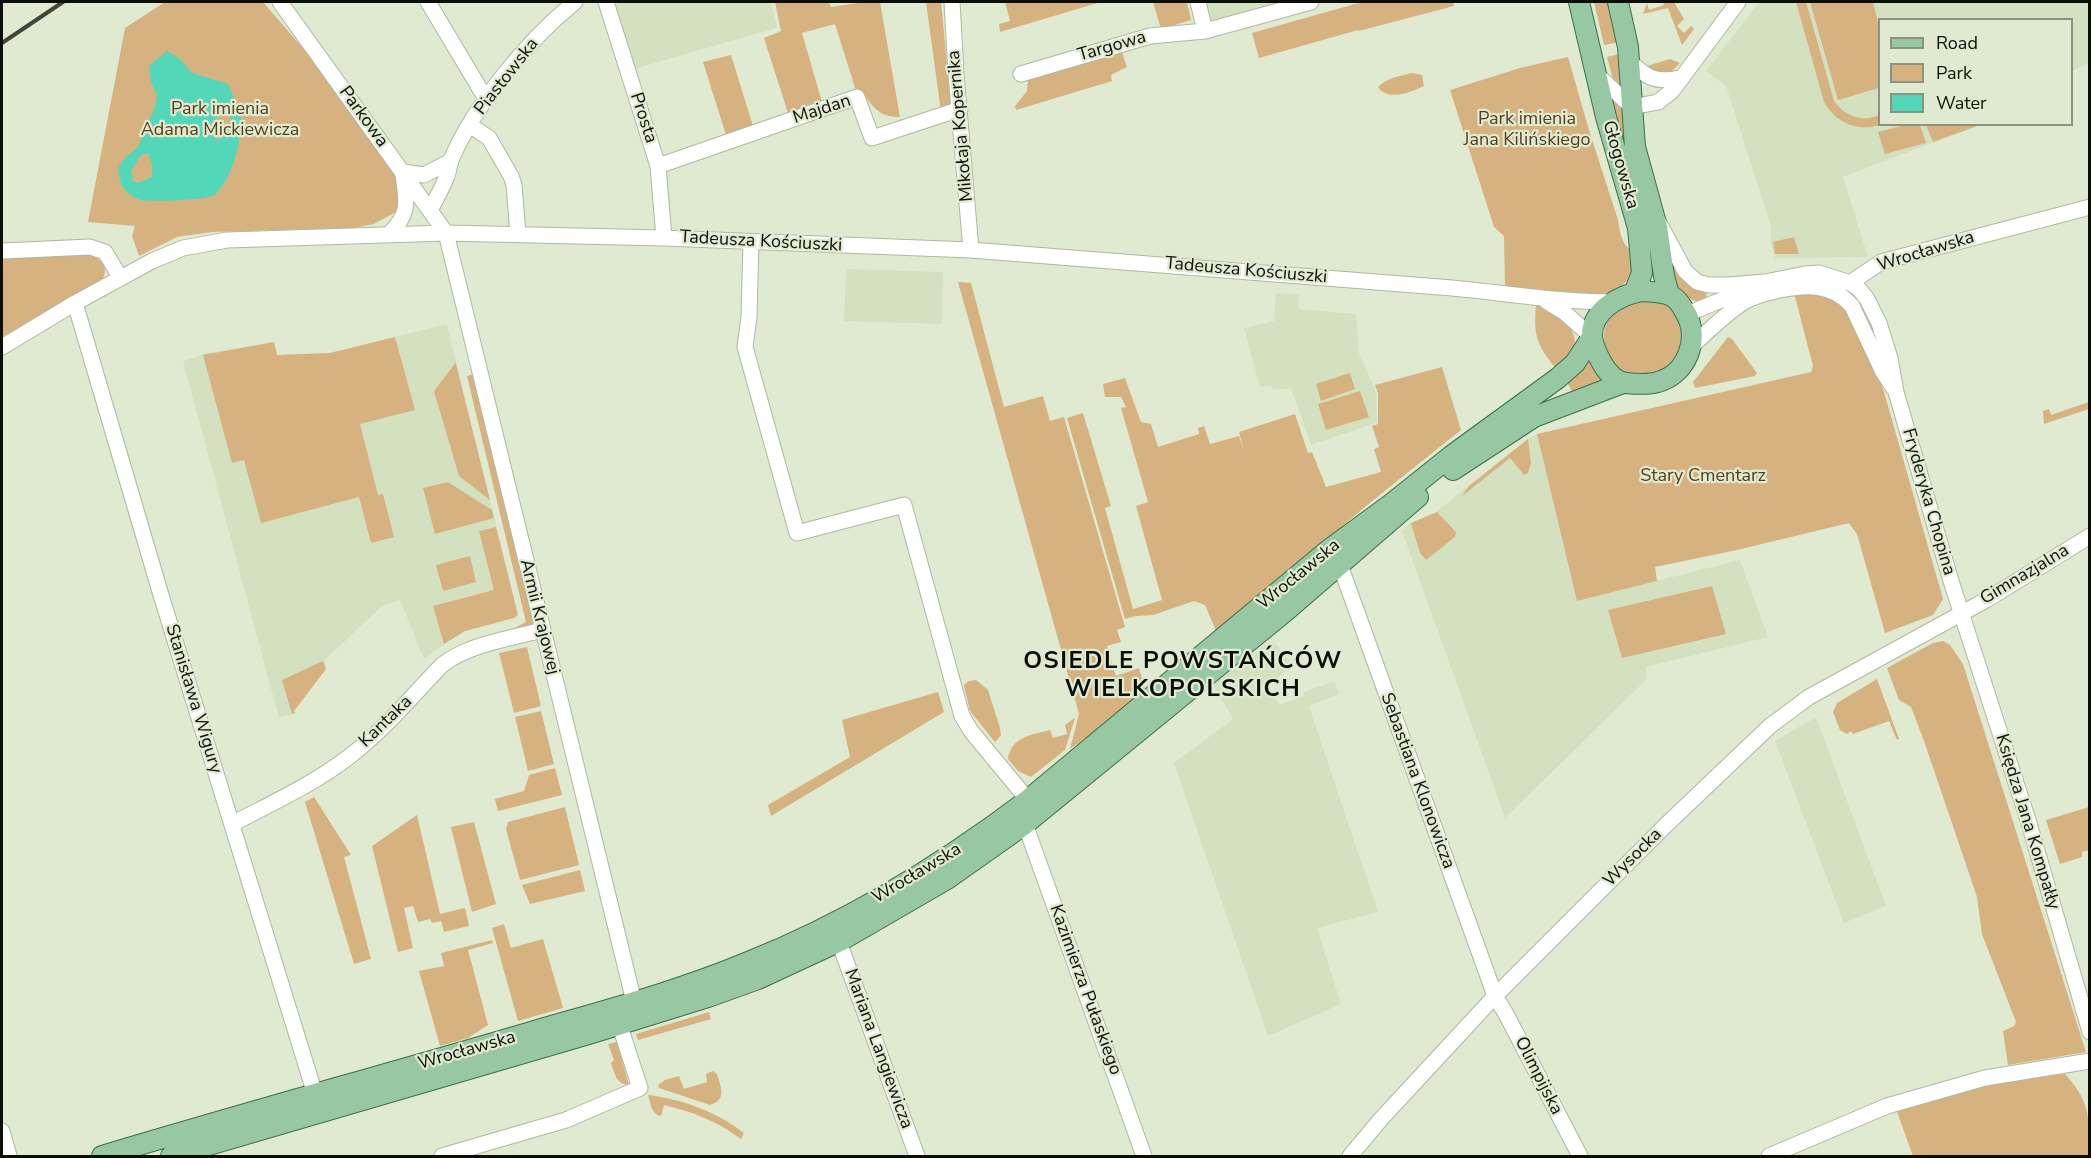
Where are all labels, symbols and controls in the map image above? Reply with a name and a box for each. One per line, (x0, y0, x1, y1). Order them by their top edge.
legend (1878, 18, 2073, 126)
street label: Targowa (1075, 27, 1149, 67)
text: Road (1936, 31, 1978, 55)
street label: Piastowska (470, 34, 544, 120)
street label: Mikołaja Kopernika (944, 49, 978, 203)
text: Park (1936, 61, 1972, 85)
street label: Parkowa (334, 82, 392, 152)
street label: Prosta (625, 90, 661, 146)
street label: Majdan (790, 91, 854, 129)
text: Water (1936, 91, 1987, 115)
park label: Park imienia Adama Mickiewicza (141, 99, 299, 142)
park label: Park imienia Jana Kilińskiego (1464, 109, 1590, 152)
street label: Głogowska (1597, 118, 1643, 212)
street label: Tadeusza Kościuszki (679, 227, 843, 257)
street label: Wrocławska (1875, 227, 1977, 277)
street label: Tadeusza Kościuszki (1164, 253, 1328, 289)
street label: Fryderyka Chopina (1897, 426, 1959, 578)
park label: Stary Cmentarz (1640, 466, 1766, 488)
street label: Wrocławska (1253, 535, 1345, 615)
street label: Gimnazjalna (1977, 540, 2073, 610)
street label: Armii Krajowej (514, 557, 564, 677)
street label: Stanisława Wigury (160, 622, 226, 776)
district label: OSIEDLE POWSTAŃCÓW WIELKOPOLSKICH (1023, 648, 1343, 704)
street label: Sebastiana Klonowicza (1375, 690, 1459, 872)
street label: Kantaka (355, 692, 417, 752)
street label: Księdza Jana Kompałły (1990, 732, 2064, 912)
street label: Wysocka (1599, 824, 1667, 892)
street label: Wrocławska (868, 839, 966, 909)
street label: Kazimierza Pułaskiego (1044, 902, 1126, 1078)
street label: Mariana Langiewicza (839, 966, 917, 1132)
street label: Wrocławska (416, 1027, 518, 1075)
street label: Olimpijska (1509, 1033, 1567, 1119)

